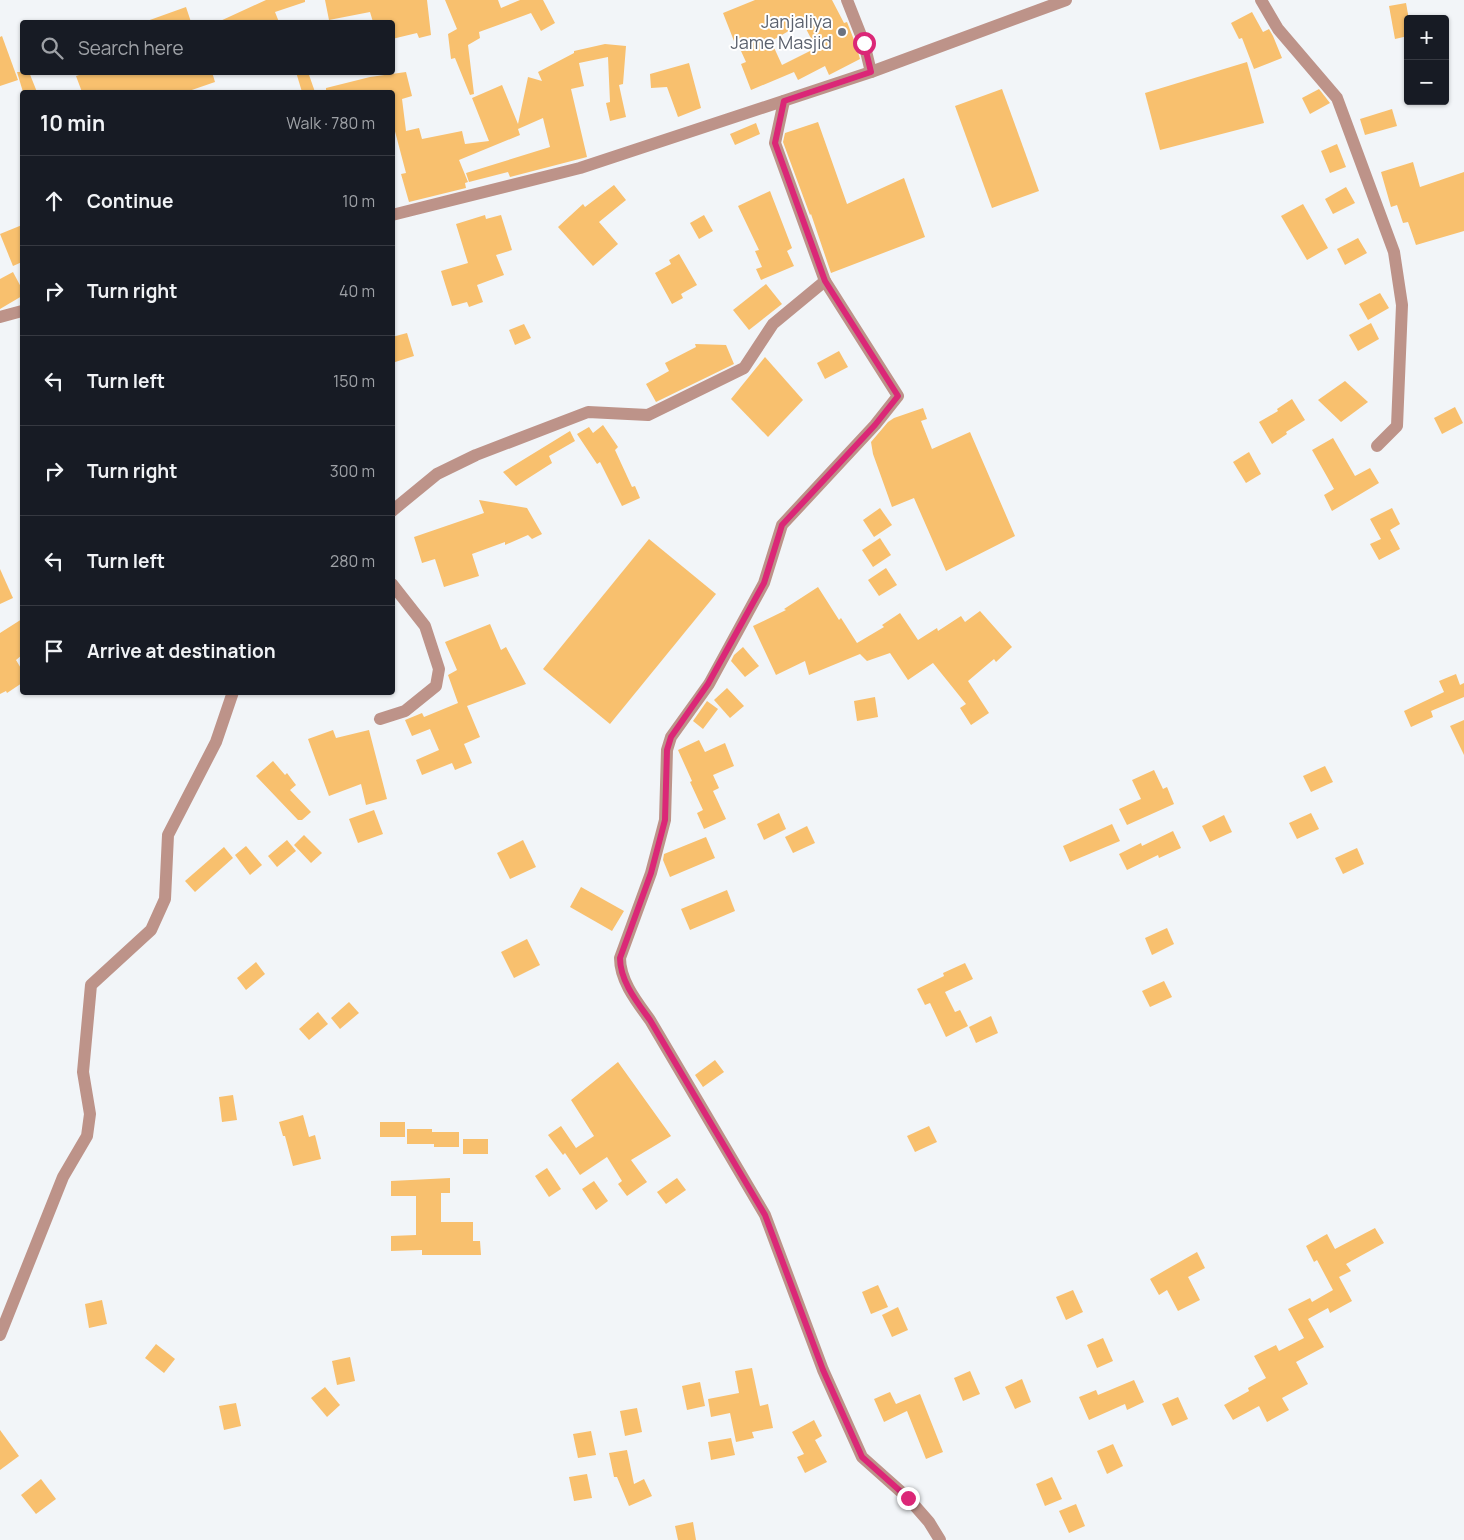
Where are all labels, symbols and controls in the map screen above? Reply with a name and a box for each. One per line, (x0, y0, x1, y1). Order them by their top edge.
place label: Janjaliya Jame Masjid (730, 9, 832, 54)
map controls (1404, 15, 1449, 105)
button: + (1404, 15, 1449, 60)
search box (20, 20, 395, 75)
marker: Janjaliya Jame Masjid (836, 26, 848, 38)
route start (853, 32, 876, 55)
icon: search (38, 34, 66, 62)
text: Search here (78, 35, 184, 61)
button: − (1404, 60, 1449, 105)
text: 10 min (40, 109, 105, 137)
text: Walk · 780 m (286, 112, 375, 134)
icon: ahead (40, 187, 68, 215)
text: Continue (87, 188, 173, 214)
text: 10 m (342, 190, 375, 212)
icon: right (40, 277, 68, 305)
text: Turn right (87, 278, 177, 304)
text: 40 m (339, 280, 375, 302)
icon: left (40, 367, 68, 395)
text: Turn left (87, 368, 165, 394)
text: 150 m (333, 370, 375, 392)
icon: right (40, 457, 68, 485)
text: Turn right (87, 458, 177, 484)
text: 300 m (330, 460, 375, 482)
icon: left (40, 547, 68, 575)
text: Turn left (87, 548, 165, 574)
text: 280 m (330, 550, 375, 572)
icon: arrive (40, 637, 68, 665)
text: Arrive at destination (87, 638, 276, 664)
route end (897, 1487, 920, 1510)

